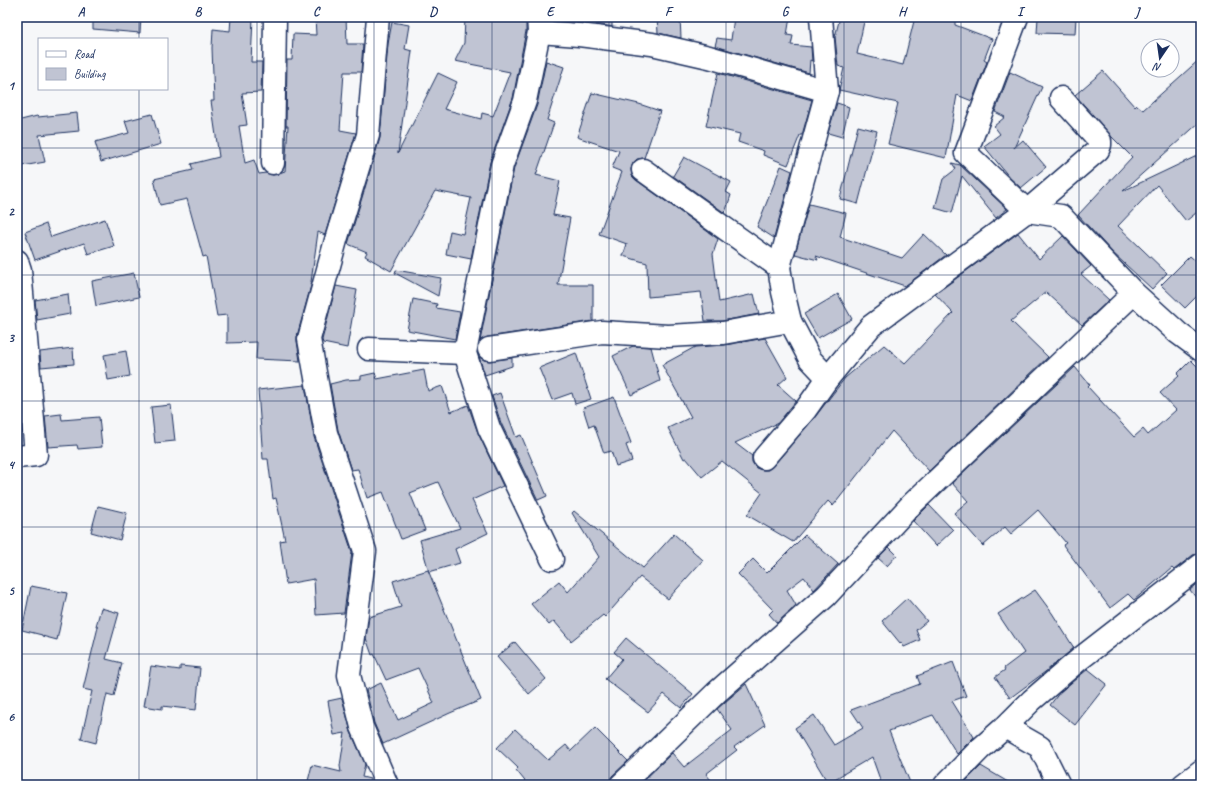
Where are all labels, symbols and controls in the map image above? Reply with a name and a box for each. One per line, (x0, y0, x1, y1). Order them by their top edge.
text: A (78, 4, 86, 20)
text: B (195, 4, 203, 20)
text: C (313, 4, 321, 20)
text: D (429, 4, 438, 20)
text: E (547, 4, 556, 20)
text: F (665, 4, 674, 20)
text: G (782, 4, 790, 20)
text: H (898, 4, 908, 20)
text: I (1017, 4, 1026, 20)
text: J (1134, 4, 1141, 20)
legend (38, 38, 168, 90)
north arrow (1140, 38, 1180, 78)
text: Road (74, 46, 96, 62)
text: N (1151, 60, 1163, 75)
text: Building (74, 66, 106, 82)
text: 1 (8, 78, 16, 94)
text: 2 (8, 204, 15, 220)
text: 3 (8, 330, 15, 346)
text: 4 (8, 457, 16, 473)
text: 5 (8, 583, 15, 599)
text: 6 (8, 709, 15, 725)

